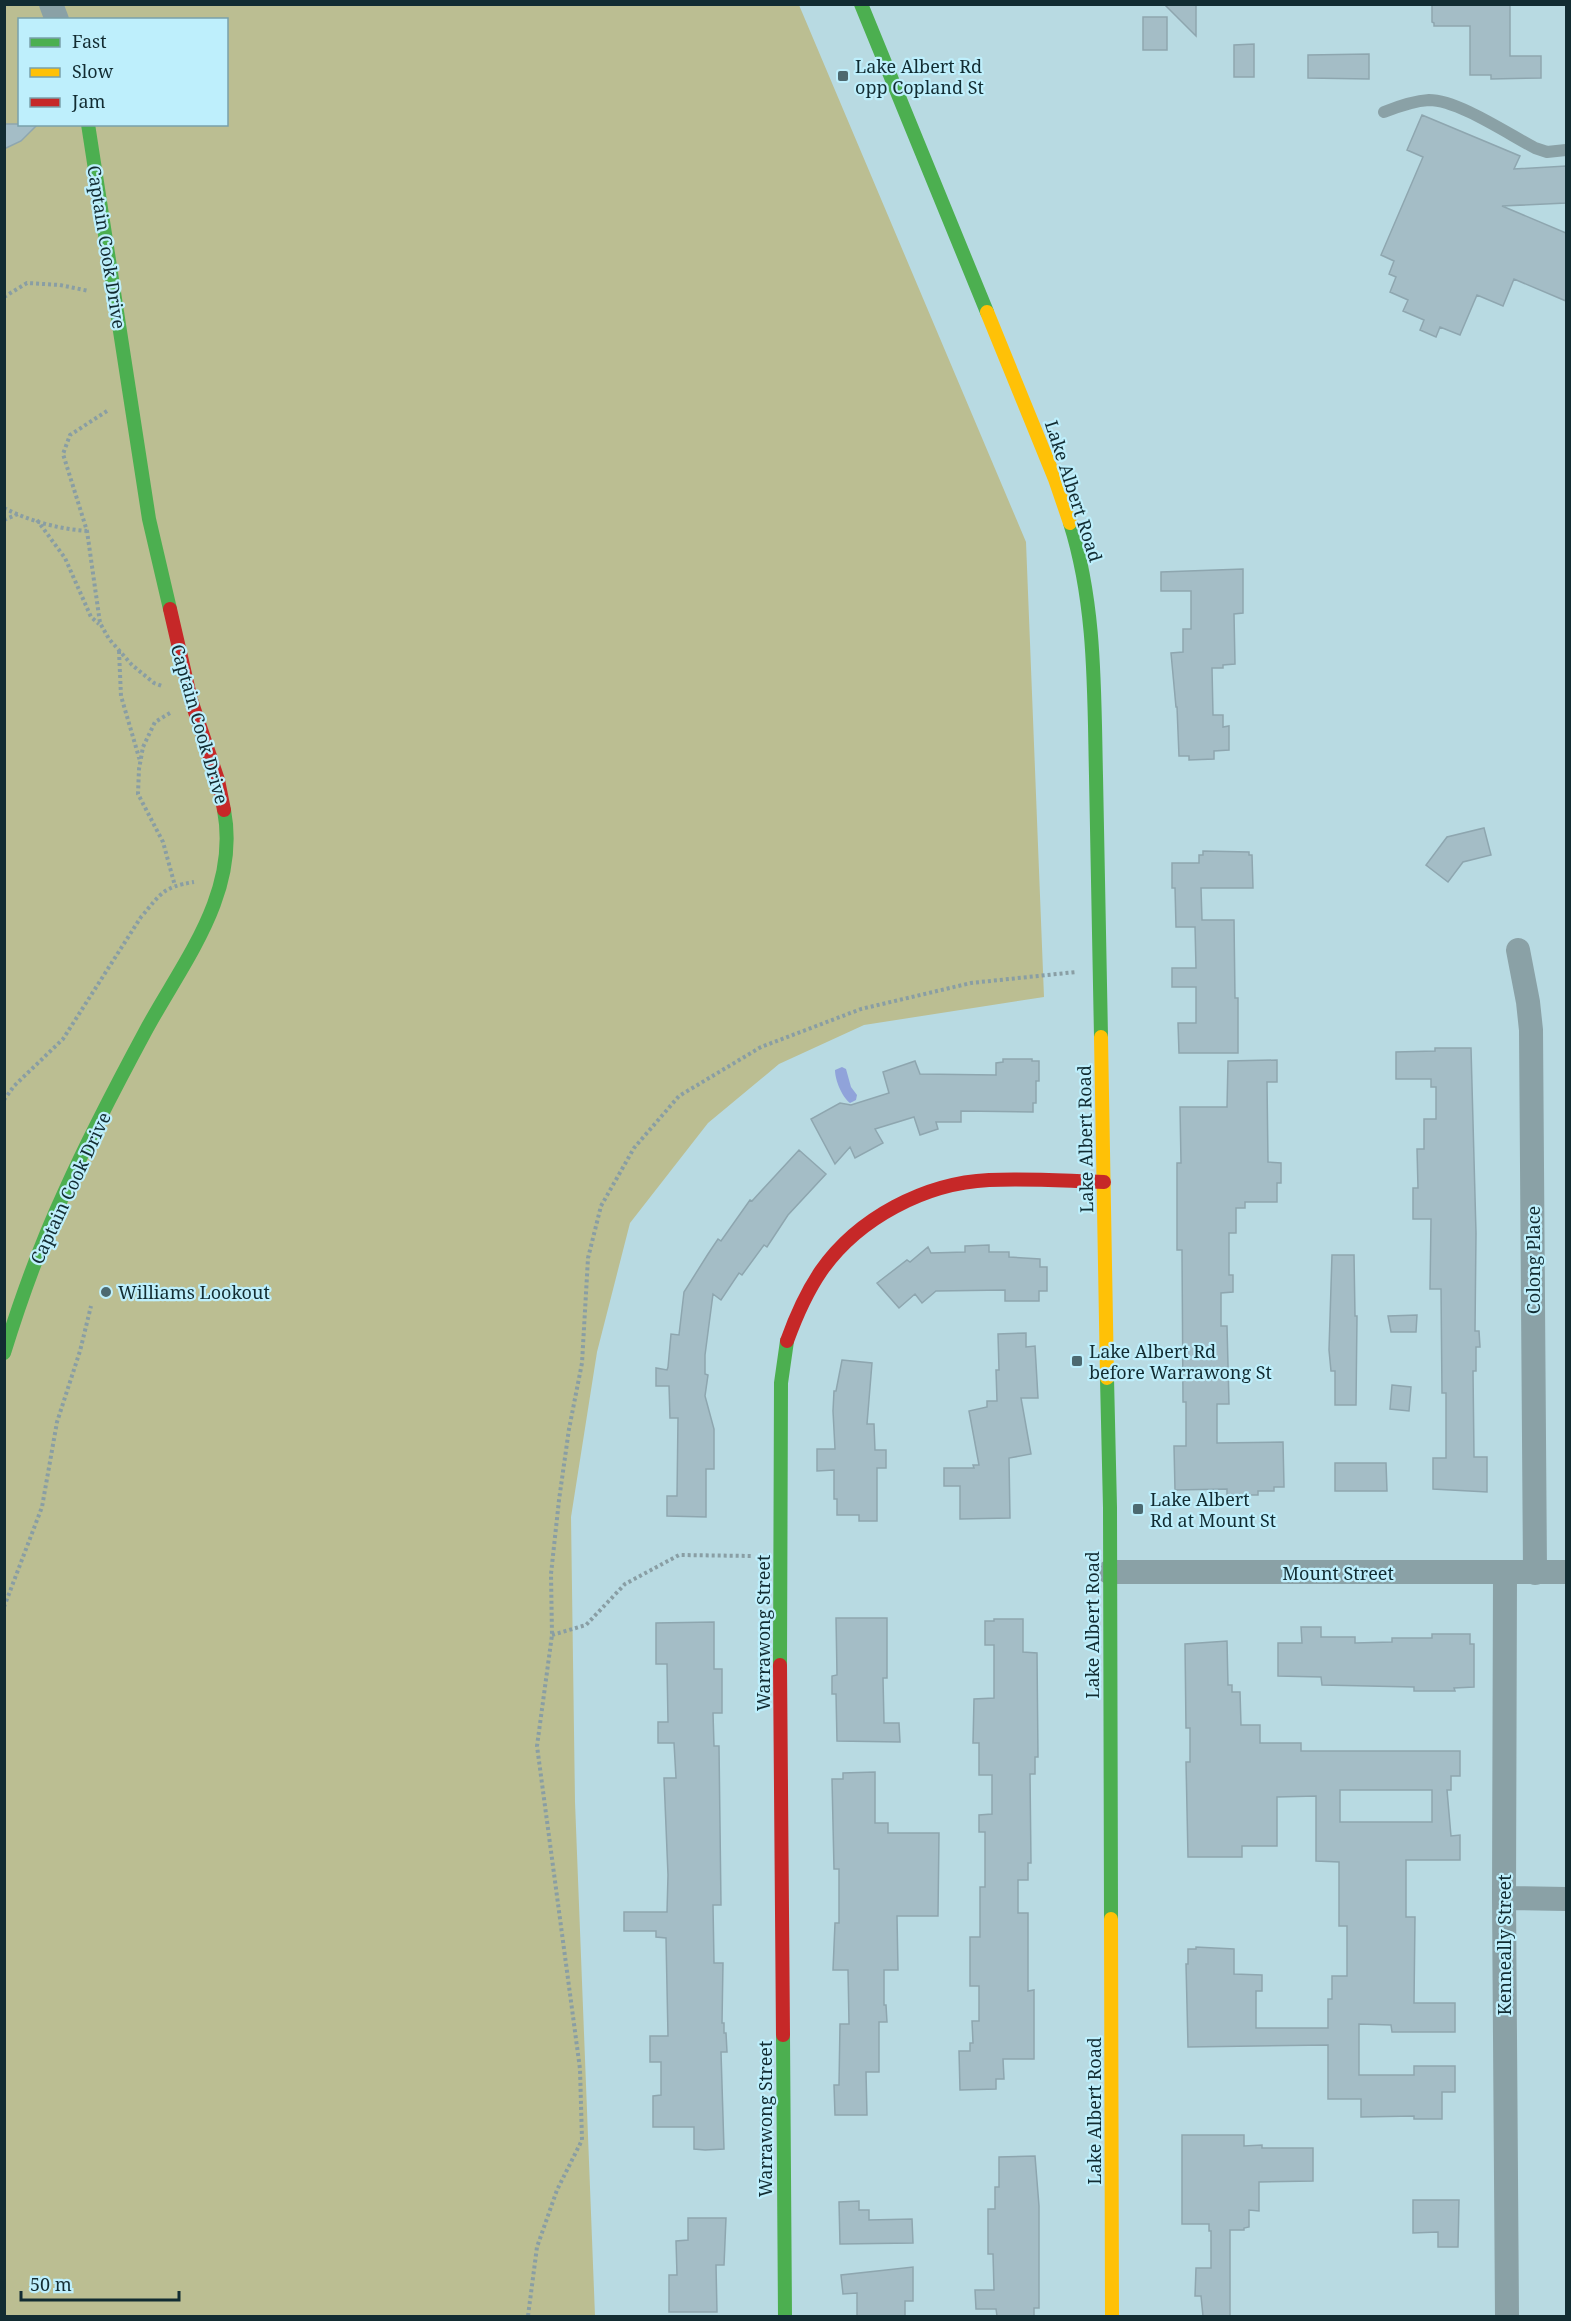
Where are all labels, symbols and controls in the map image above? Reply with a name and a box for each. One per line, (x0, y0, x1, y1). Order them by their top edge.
legend (18, 18, 228, 126)
text: Fast (72, 29, 107, 53)
place label: Lake Albert Rd opp Copland St (855, 54, 984, 99)
text: Slow (72, 59, 114, 83)
marker: Lake Albert Rd opp Copland St (836, 69, 850, 83)
text: Jam (71, 89, 106, 113)
street label: Captain Cook Drive (82, 164, 132, 330)
street label: Lake Albert Road (1040, 417, 1108, 565)
street label: Captain Cook Drive (166, 641, 234, 807)
street label: Lake Albert Road (1072, 1065, 1098, 1213)
street label: Captain Cook Drive (24, 1108, 116, 1268)
street label: Colong Place (1521, 1206, 1545, 1314)
place label: Williams Lookout (118, 1280, 270, 1304)
marker: Williams Lookout (99, 1285, 113, 1299)
place label: Lake Albert Rd before Warrawong St (1089, 1339, 1272, 1384)
marker: Lake Albert Rd before Warrawong St (1070, 1354, 1084, 1368)
place label: Lake Albert Rd at Mount St (1150, 1487, 1276, 1532)
marker: Lake Albert Rd at Mount St (1131, 1502, 1145, 1516)
street label: Lake Albert Road (1080, 1551, 1104, 1699)
street label: Warrawong Street (751, 1555, 775, 1711)
street label: Mount Street (1282, 1561, 1394, 1585)
street label: Kenneally Street (1492, 1874, 1516, 2016)
street label: Lake Albert Road (1082, 2037, 1106, 2185)
street label: Warrawong Street (753, 2041, 777, 2197)
scale bar (21, 2264, 178, 2302)
text: 50 m (30, 2272, 72, 2296)

